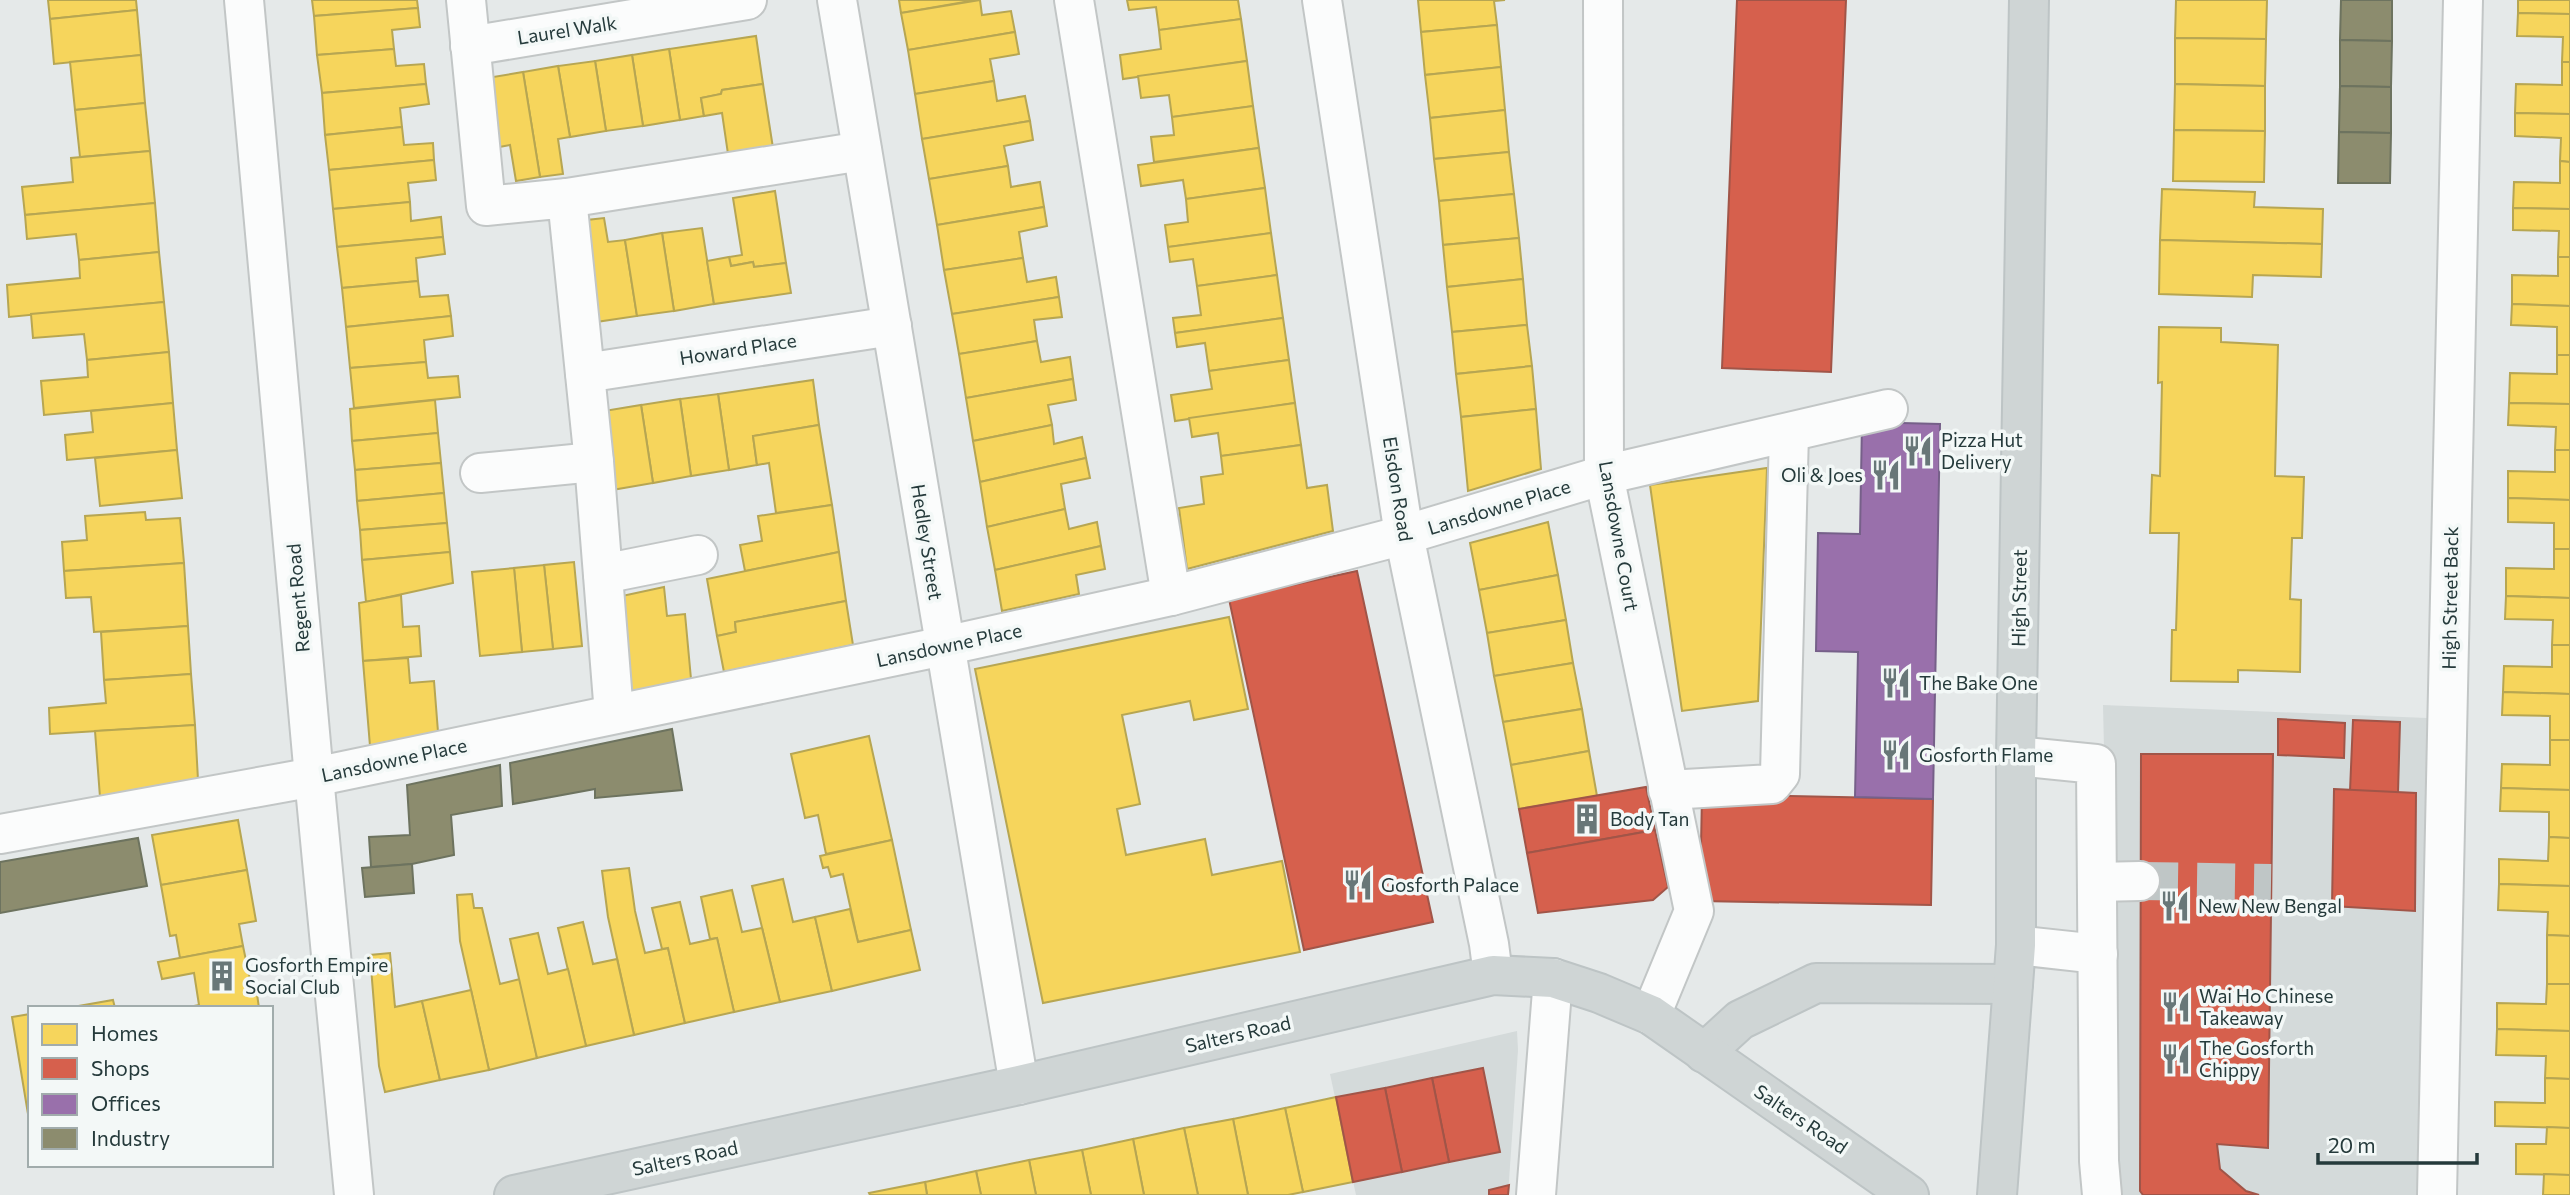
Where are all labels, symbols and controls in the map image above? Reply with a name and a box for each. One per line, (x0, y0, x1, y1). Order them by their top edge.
street label: Laurel Walk (515, 10, 618, 49)
street label: Howard Place (678, 328, 798, 369)
place label: Pizza Hut Delivery (1941, 428, 2023, 473)
restaurant icon: Pizza Hut Delivery (1901, 434, 1935, 468)
street label: Elsdon Road (1379, 435, 1418, 543)
restaurant icon: Oli & Joes (1869, 458, 1903, 492)
street label: Lansdowne Court (1595, 459, 1644, 613)
place label: Oli & Joes (1781, 463, 1863, 486)
street label: Lansdowne Place (1425, 474, 1573, 539)
street label: Hedley Street (907, 482, 948, 602)
street label: High Street Back (2437, 526, 2462, 670)
street label: Regent Road (281, 543, 314, 653)
street label: High Street (2006, 549, 2031, 647)
street label: Lansdowne Place (874, 618, 1024, 671)
restaurant icon: The Bake One (1879, 666, 1913, 700)
place label: The Bake One (1919, 671, 2038, 694)
street label: Lansdowne Place (319, 733, 469, 786)
restaurant icon: Gosforth Flame (1879, 738, 1913, 772)
place label: Gosforth Flame (1919, 743, 2053, 766)
building icon: Body Tan (1570, 802, 1604, 836)
place label: Body Tan (1610, 807, 1689, 830)
restaurant icon: Gosforth Palace (1341, 868, 1375, 902)
place label: Gosforth Palace (1381, 873, 1519, 896)
restaurant icon: New New Bengal (2158, 889, 2192, 923)
place label: New New Bengal (2198, 894, 2342, 917)
place label: Gosforth Empire Social Club (245, 953, 388, 998)
building icon: Gosforth Empire Social Club (205, 959, 239, 993)
place label: Wai Ho Chinese Takeaway (2199, 984, 2333, 1029)
restaurant icon: Wai Ho Chinese Takeaway (2159, 990, 2193, 1024)
legend (28, 1006, 273, 1167)
street label: Salters Road (1183, 1010, 1293, 1057)
text: Homes (91, 1020, 158, 1045)
place label: The Gosforth Chippy (2199, 1036, 2314, 1081)
restaurant icon: The Gosforth Chippy (2159, 1042, 2193, 1076)
text: Shops (91, 1055, 150, 1080)
street label: Salters Road (1750, 1079, 1852, 1158)
text: Offices (91, 1090, 161, 1115)
scale bar (2318, 1122, 2477, 1166)
text: Industry (91, 1125, 170, 1150)
text: 20 m (2328, 1132, 2376, 1157)
street label: Salters Road (630, 1135, 740, 1180)

